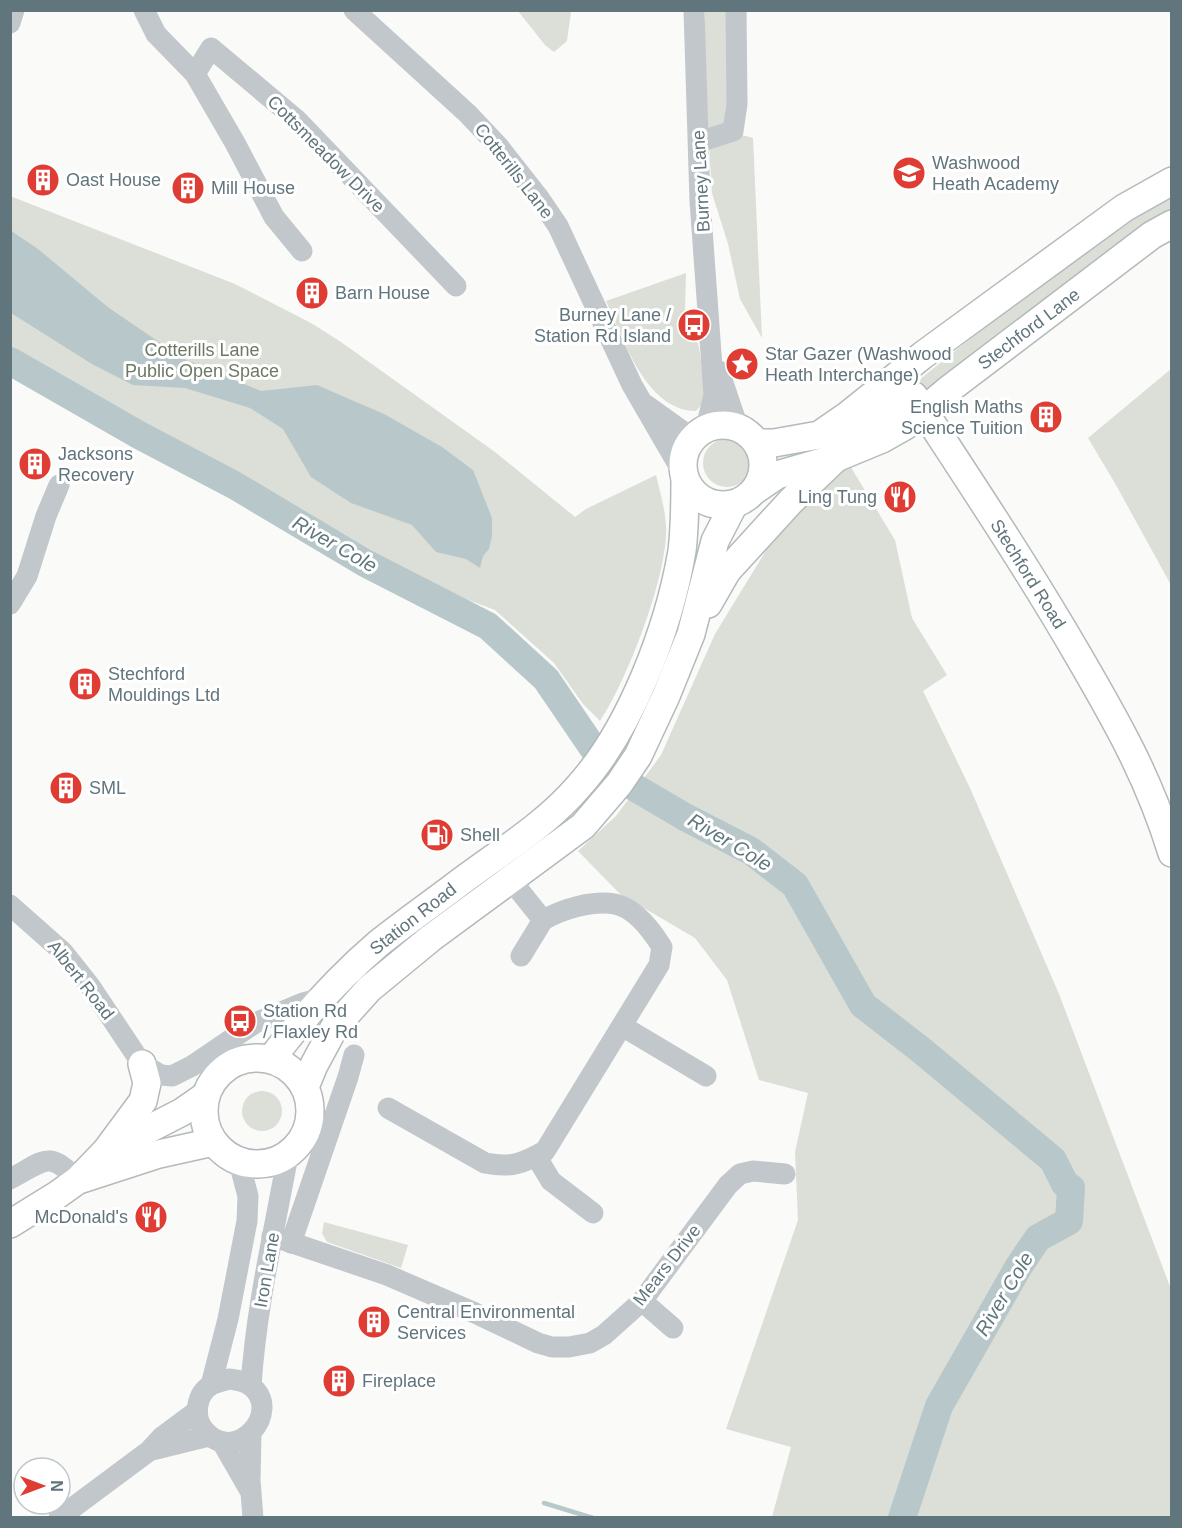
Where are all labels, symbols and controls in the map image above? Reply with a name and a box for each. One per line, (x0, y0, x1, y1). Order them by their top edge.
street label: Cottsmeadow Drive (263, 91, 389, 217)
street label: Cotterills Lane (471, 120, 557, 222)
street label: Burney Lane (688, 130, 714, 232)
place label: Washwood Heath Academy (932, 153, 1059, 194)
school or university icon: Washwood Heath Academy (891, 155, 927, 191)
building icon: Oast House (25, 162, 61, 198)
place label: Oast House (66, 170, 161, 190)
building icon: Mill House (170, 170, 206, 206)
place label: Mill House (211, 178, 295, 198)
building icon: Barn House (294, 275, 330, 311)
place label: Barn House (335, 283, 430, 303)
street label: Stechford Lane (974, 284, 1084, 374)
place label: Burney Lane / Station Rd Island (534, 305, 671, 346)
bus stop icon: Burney Lane / Station Rd Island (676, 307, 712, 343)
park label: Cotterills Lane Public Open Space (125, 340, 279, 381)
place label: Star Gazer (Washwood Heath Interchange) (765, 344, 951, 385)
place icon: Star Gazer (Washwood Heath Interchange) (724, 346, 760, 382)
place label: English Maths Science Tuition (901, 397, 1023, 438)
building icon: English Maths Science Tuition (1028, 399, 1064, 435)
place label: Jacksons Recovery (58, 444, 134, 485)
building icon: Jacksons Recovery (17, 446, 53, 482)
restaurant icon: Ling Tung (882, 479, 918, 515)
place label: Ling Tung (798, 487, 877, 507)
water label: River Cole (289, 511, 381, 577)
street label: Stechford Road (986, 516, 1070, 632)
place label: Stechford Mouldings Ltd (108, 664, 220, 705)
building icon: Stechford Mouldings Ltd (67, 666, 103, 702)
building icon: SML (48, 770, 84, 806)
place label: SML (89, 778, 126, 798)
water label: River Cole (684, 809, 776, 875)
fuel station icon: Shell (419, 817, 455, 853)
place label: Shell (460, 825, 500, 845)
street label: Station Road (366, 879, 460, 959)
street label: Albert Road (44, 936, 118, 1024)
place label: Station Rd / Flaxley Rd (263, 1001, 358, 1042)
bus stop icon: Station Rd / Flaxley Rd (222, 1003, 258, 1039)
restaurant icon: McDonald's (133, 1199, 169, 1235)
place label: McDonald's (35, 1207, 128, 1227)
street label: Mears Drive (629, 1221, 705, 1309)
street label: Iron Lane (251, 1231, 283, 1309)
water label: River Cole (971, 1248, 1037, 1340)
place label: Central Environmental Services (397, 1302, 575, 1343)
building icon: Central Environmental Services (356, 1304, 392, 1340)
building icon: Fireplace (321, 1363, 357, 1399)
place label: Fireplace (362, 1371, 436, 1391)
north arrow (12, 1456, 72, 1516)
text: N (48, 1480, 65, 1492)

